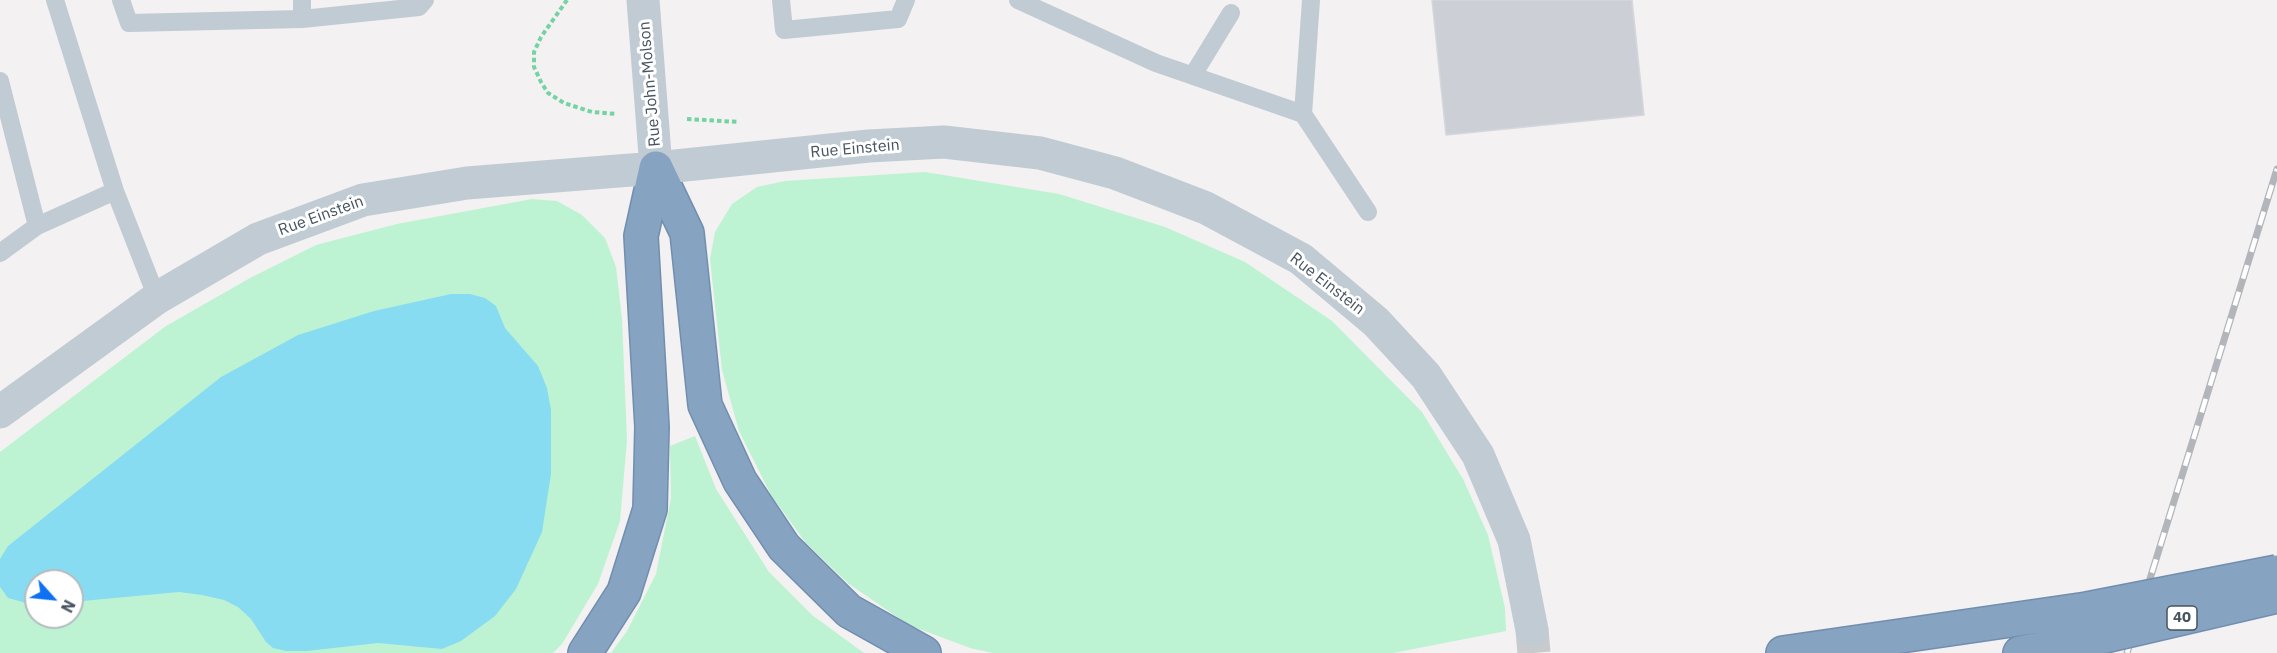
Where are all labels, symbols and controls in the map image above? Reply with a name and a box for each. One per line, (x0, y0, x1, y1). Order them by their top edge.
street label: Rue John-Molson (635, 21, 665, 147)
street label: Rue Einstein (810, 136, 900, 162)
street label: Rue Einstein (276, 192, 366, 240)
street label: Rue Einstein (1286, 249, 1368, 319)
north arrow (24, 569, 84, 629)
text: N (57, 597, 80, 616)
road number: 40 (2167, 606, 2197, 630)

